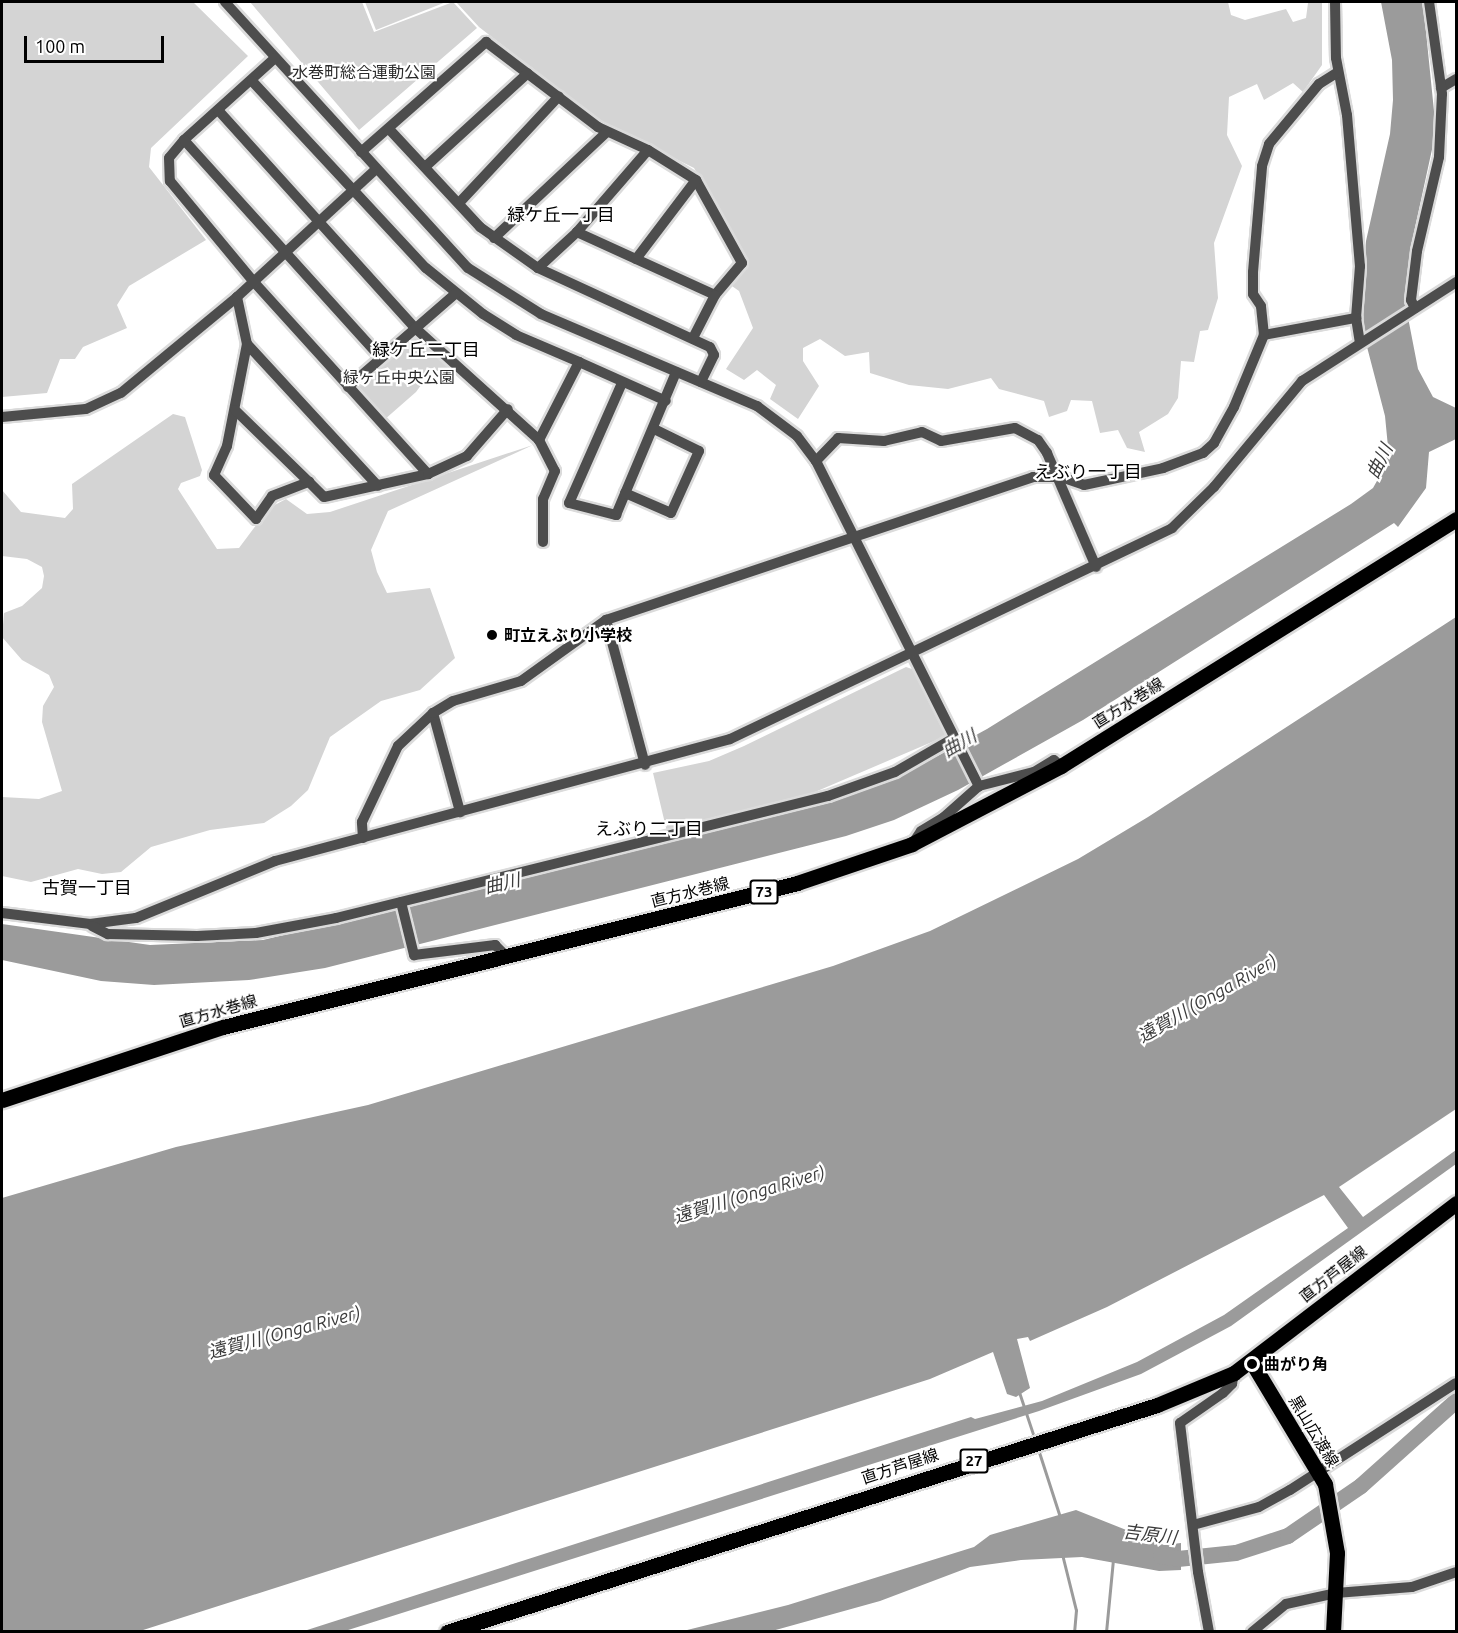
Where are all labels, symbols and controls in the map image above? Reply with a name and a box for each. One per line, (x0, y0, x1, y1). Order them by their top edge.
scale bar (27, 24, 166, 62)
text: 100 m (35, 36, 85, 56)
park label: 水巻町総合運動公園 (292, 62, 436, 82)
district label: 緑ケ丘一丁目 (507, 203, 615, 225)
district label: 緑ケ丘二丁目 (372, 338, 480, 360)
park label: 緑ヶ丘中央公園 (343, 367, 455, 387)
water label: 曲川 (1361, 440, 1397, 482)
district label: えぶり一丁目 (1034, 460, 1142, 482)
place label: 町立えぶり小学校 (504, 625, 632, 645)
marker: 町立えぶり小学校 (485, 628, 499, 642)
street label: 直方水巻線 (1089, 674, 1167, 732)
water label: 曲川 (938, 725, 980, 761)
district label: えぶり二丁目 (595, 817, 703, 839)
water label: 曲川 (482, 868, 522, 898)
street label: 直方水巻線 (649, 873, 731, 911)
district label: 古賀一丁目 (42, 876, 132, 898)
road number: 73 (749, 880, 779, 904)
water label: 遠賀川 (Onga River) (1134, 949, 1280, 1047)
street label: 直方水巻線 (177, 991, 259, 1031)
water label: 遠賀川 (Onga River) (671, 1161, 827, 1227)
street label: 直方芦屋線 (1296, 1242, 1370, 1306)
water label: 遠賀川 (Onga River) (205, 1301, 363, 1363)
place label: 曲がり角 (1264, 1354, 1328, 1374)
marker: 曲がり角 (1245, 1357, 1259, 1371)
street label: 黒山広渡線 (1285, 1392, 1343, 1470)
street label: 直方芦屋線 (859, 1445, 941, 1487)
road number: 27 (959, 1449, 989, 1473)
water label: 吉原川 (1122, 1520, 1178, 1548)

